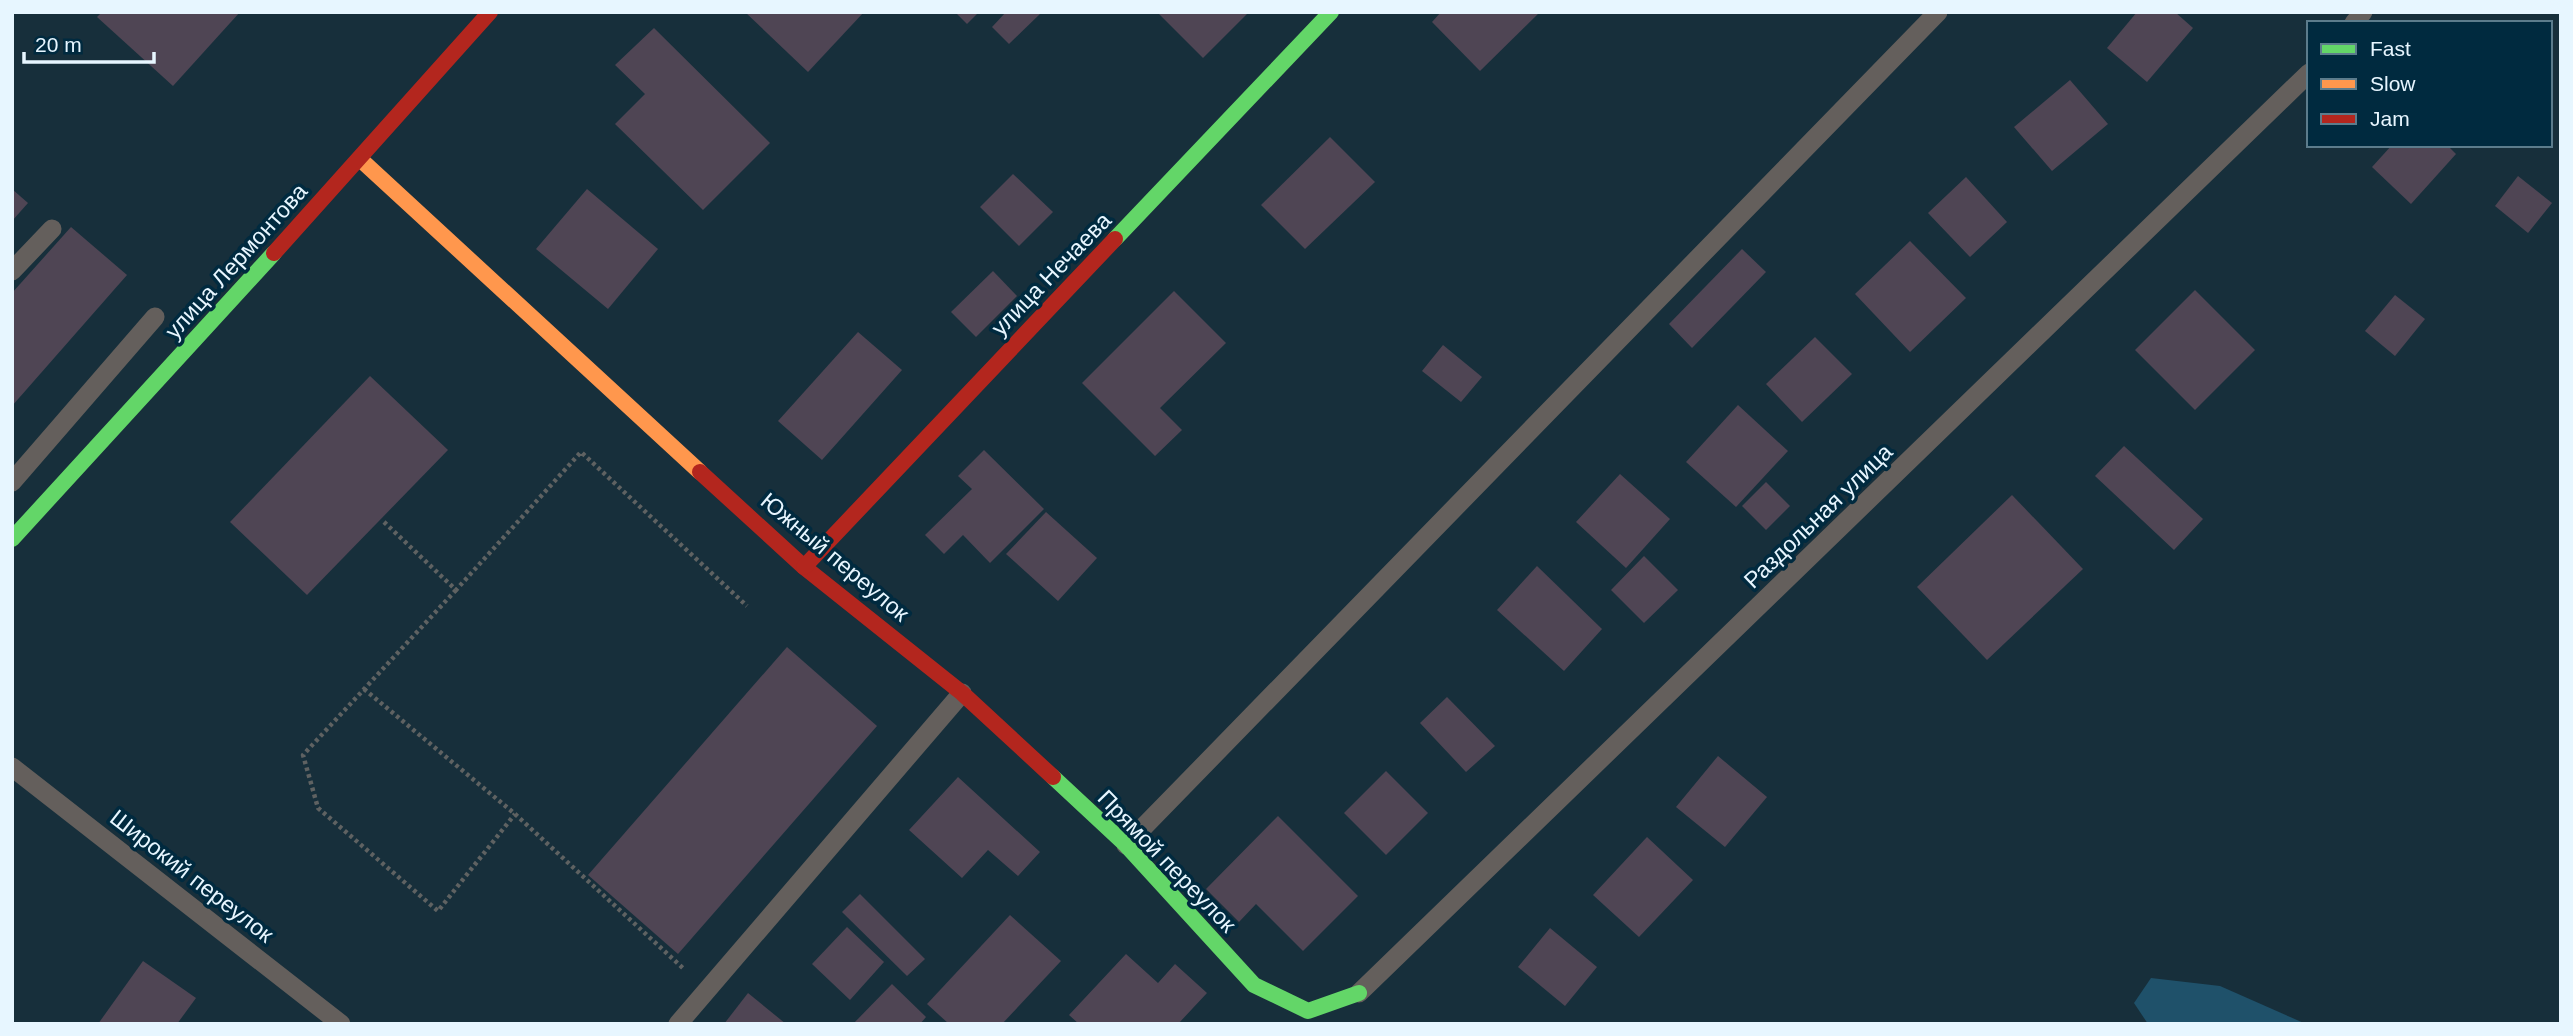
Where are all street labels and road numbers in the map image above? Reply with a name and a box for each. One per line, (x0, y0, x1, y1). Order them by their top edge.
street label: улица Лермонтова (160, 178, 313, 344)
street label: улица Нечаева (986, 207, 1116, 341)
street label: Раздольная улица (1739, 438, 1898, 593)
street label: Южный переулок (756, 488, 915, 627)
street label: Прямой переулок (1093, 785, 1242, 938)
street label: Широкий переулок (105, 804, 279, 948)

